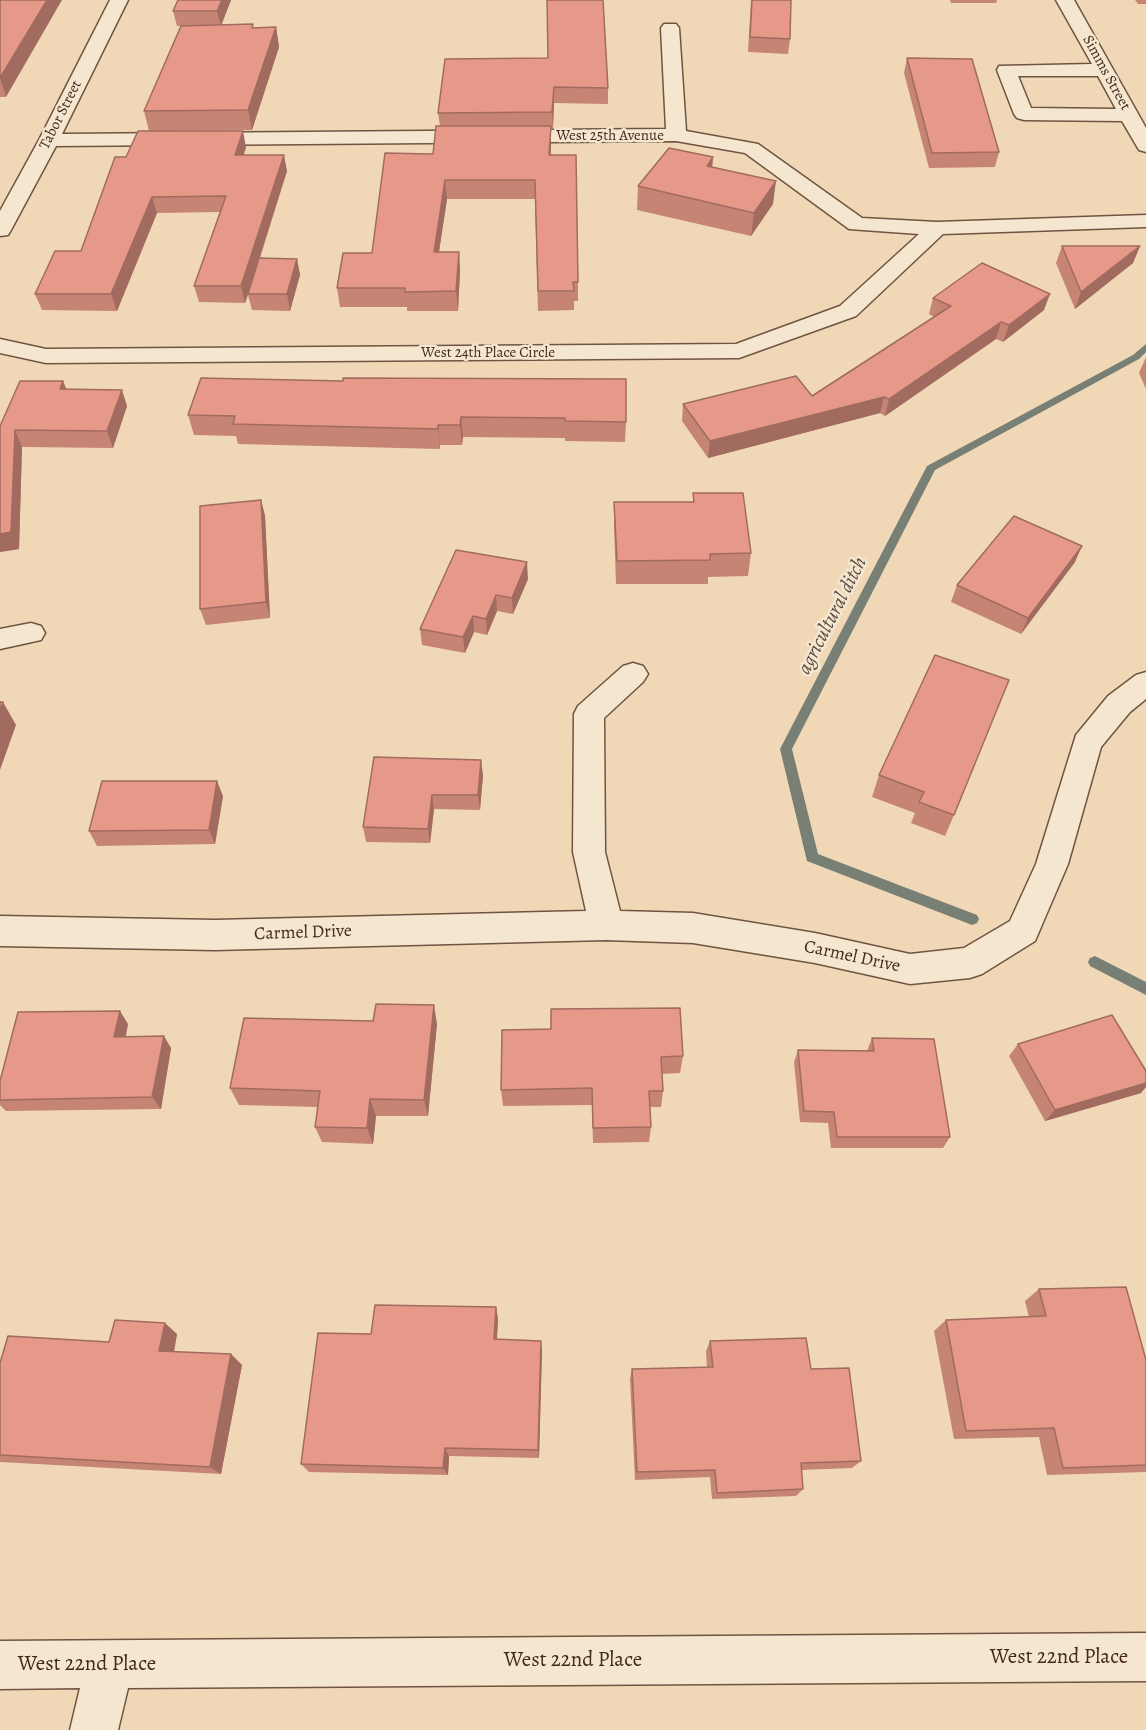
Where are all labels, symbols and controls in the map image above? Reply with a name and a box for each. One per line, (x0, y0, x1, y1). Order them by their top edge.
street label: Simms Street (1078, 32, 1134, 114)
street label: Tabor Street (36, 77, 86, 153)
street label: West 25th Avenue (556, 127, 664, 145)
street label: West 24th Place Circle (421, 344, 555, 362)
water label: agricultural ditch (793, 553, 873, 679)
street label: Carmel Drive (254, 920, 352, 946)
street label: Carmel Drive (802, 936, 902, 978)
street label: West 22nd Place (990, 1645, 1128, 1671)
street label: West 22nd Place (504, 1648, 642, 1674)
street label: West 22nd Place (18, 1652, 156, 1678)

